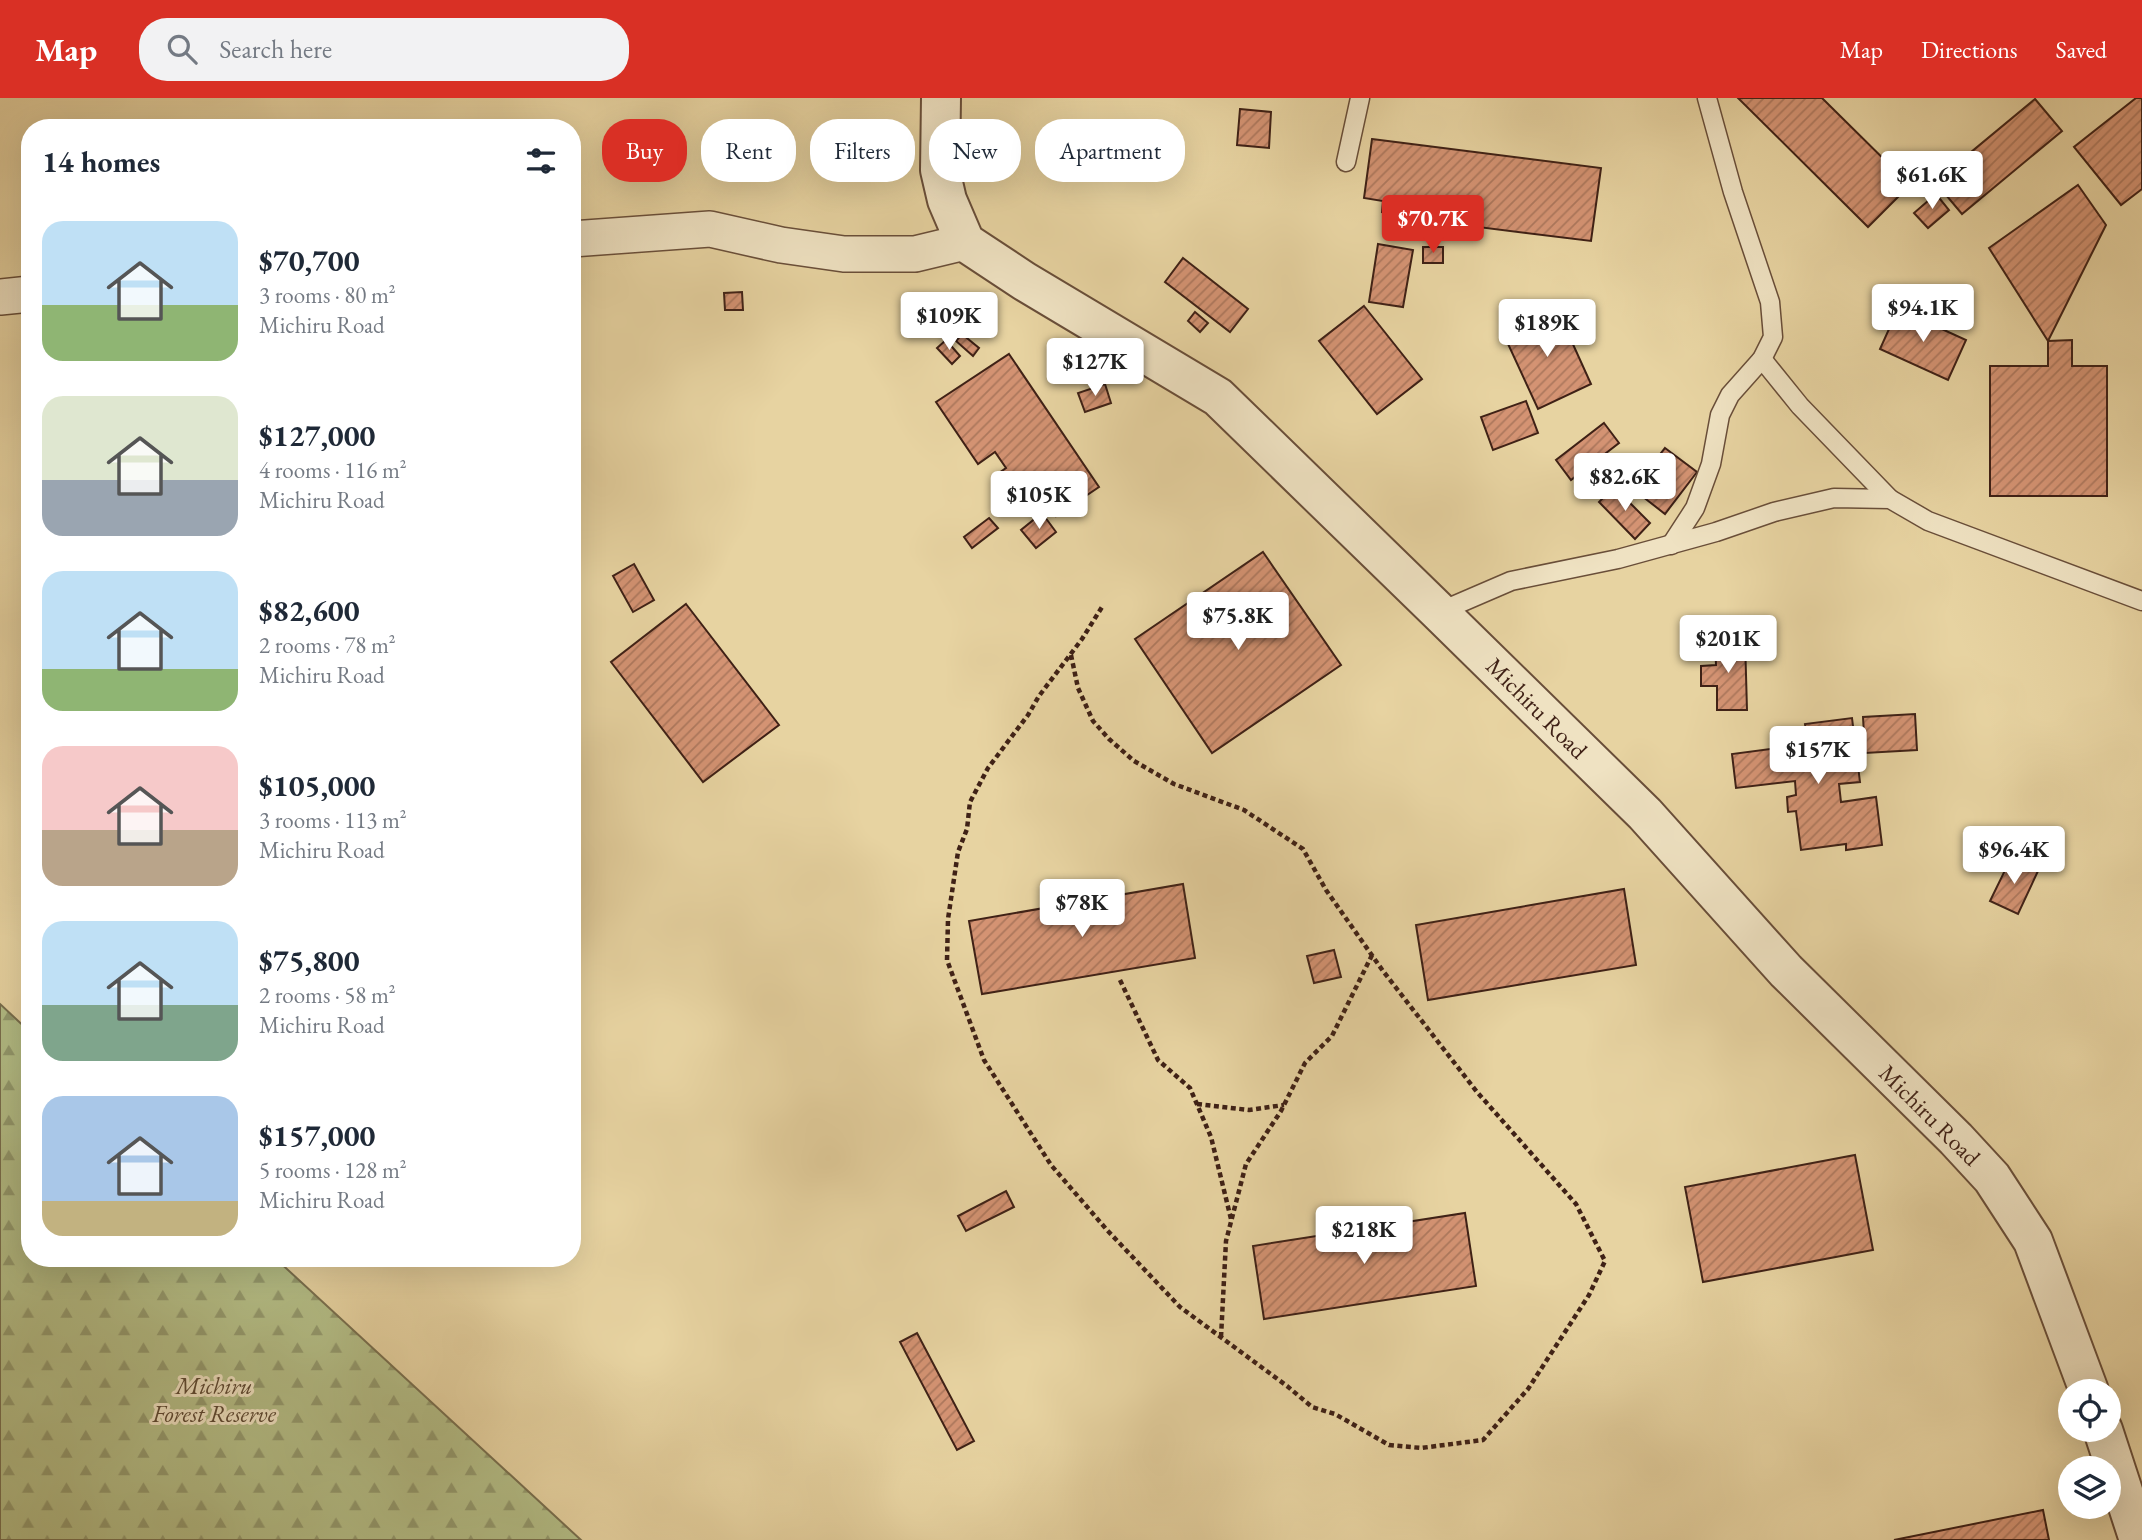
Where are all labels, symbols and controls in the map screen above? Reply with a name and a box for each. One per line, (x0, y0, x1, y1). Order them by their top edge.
search box (139, 18, 629, 81)
text: Map (35, 28, 97, 71)
icon: search (163, 30, 201, 68)
text: Search here (219, 32, 332, 66)
text: Map (1840, 34, 1883, 65)
text: Directions (1921, 34, 2018, 65)
text: Saved (2056, 34, 2107, 65)
chip: Buy (602, 119, 687, 182)
chip: Rent (701, 119, 796, 182)
chip: Filters (810, 119, 915, 182)
chip: New (929, 119, 1021, 182)
chip: Apartment (1035, 119, 1185, 182)
text: 14 homes (42, 142, 160, 181)
icon: filters (522, 142, 560, 180)
pin: $61.6K (1875, 152, 1989, 211)
text: $61.6K (1897, 159, 1967, 189)
pin: $70.7K (1376, 195, 1490, 255)
text: $70.7K (1398, 203, 1468, 233)
text: $70,700 (259, 241, 360, 280)
icon: home (98, 249, 182, 333)
text: 3 rooms · 80 m² (259, 280, 396, 310)
pin: $94.1K (1866, 285, 1980, 344)
pin: $109K (900, 292, 998, 352)
text: $94.1K (1888, 292, 1958, 322)
text: $109K (917, 300, 981, 330)
pin: $189K (1498, 300, 1596, 359)
text: $189K (1515, 307, 1579, 337)
text: Michiru Road (259, 310, 385, 340)
pin: $127K (1046, 338, 1144, 398)
text: $127K (1063, 346, 1127, 376)
text: $127,000 (259, 416, 375, 455)
icon: home (98, 424, 182, 508)
pin: $82.6K (1568, 454, 1682, 513)
text: 4 rooms · 116 m² (259, 455, 407, 485)
text: $82.6K (1590, 461, 1660, 491)
pin: $105K (990, 472, 1088, 531)
text: $105K (1007, 479, 1071, 509)
text: Michiru Road (259, 485, 385, 515)
text: $82,600 (259, 591, 360, 630)
pin: $75.8K (1181, 592, 1295, 652)
icon: home (98, 599, 182, 683)
text: $75.8K (1203, 600, 1273, 630)
pin: $201K (1679, 616, 1777, 675)
text: $201K (1696, 623, 1760, 653)
text: 2 rooms · 78 m² (259, 630, 396, 660)
street label: Michiru Road (1480, 651, 1595, 766)
text: Michiru Road (259, 660, 385, 690)
pin: $157K (1769, 726, 1867, 786)
text: $157K (1786, 734, 1850, 764)
text: $105,000 (259, 766, 375, 805)
icon: home (98, 774, 182, 858)
text: 3 rooms · 113 m² (259, 805, 407, 835)
pin: $96.4K (1957, 826, 2071, 886)
text: $96.4K (1979, 834, 2049, 864)
text: Michiru Road (259, 835, 385, 865)
pin: $78K (1041, 880, 1123, 939)
text: $78K (1056, 887, 1108, 917)
text: $75,800 (259, 941, 360, 980)
icon: home (98, 949, 182, 1033)
text: 2 rooms · 58 m² (259, 980, 396, 1010)
text: Michiru Road (259, 1010, 385, 1040)
street label: Michiru Road (1873, 1058, 1988, 1173)
text: $157,000 (259, 1116, 375, 1155)
icon: home (98, 1124, 182, 1208)
text: 5 rooms · 128 m² (259, 1155, 407, 1185)
text: Michiru Road (259, 1185, 385, 1215)
pin: $218K (1315, 1206, 1413, 1266)
text: $218K (1332, 1214, 1396, 1244)
park label: Michiru Forest Reserve (151, 1370, 277, 1429)
map controls (2058, 1379, 2121, 1519)
button: locate (2058, 1379, 2121, 1442)
button: layers (2058, 1456, 2121, 1519)

